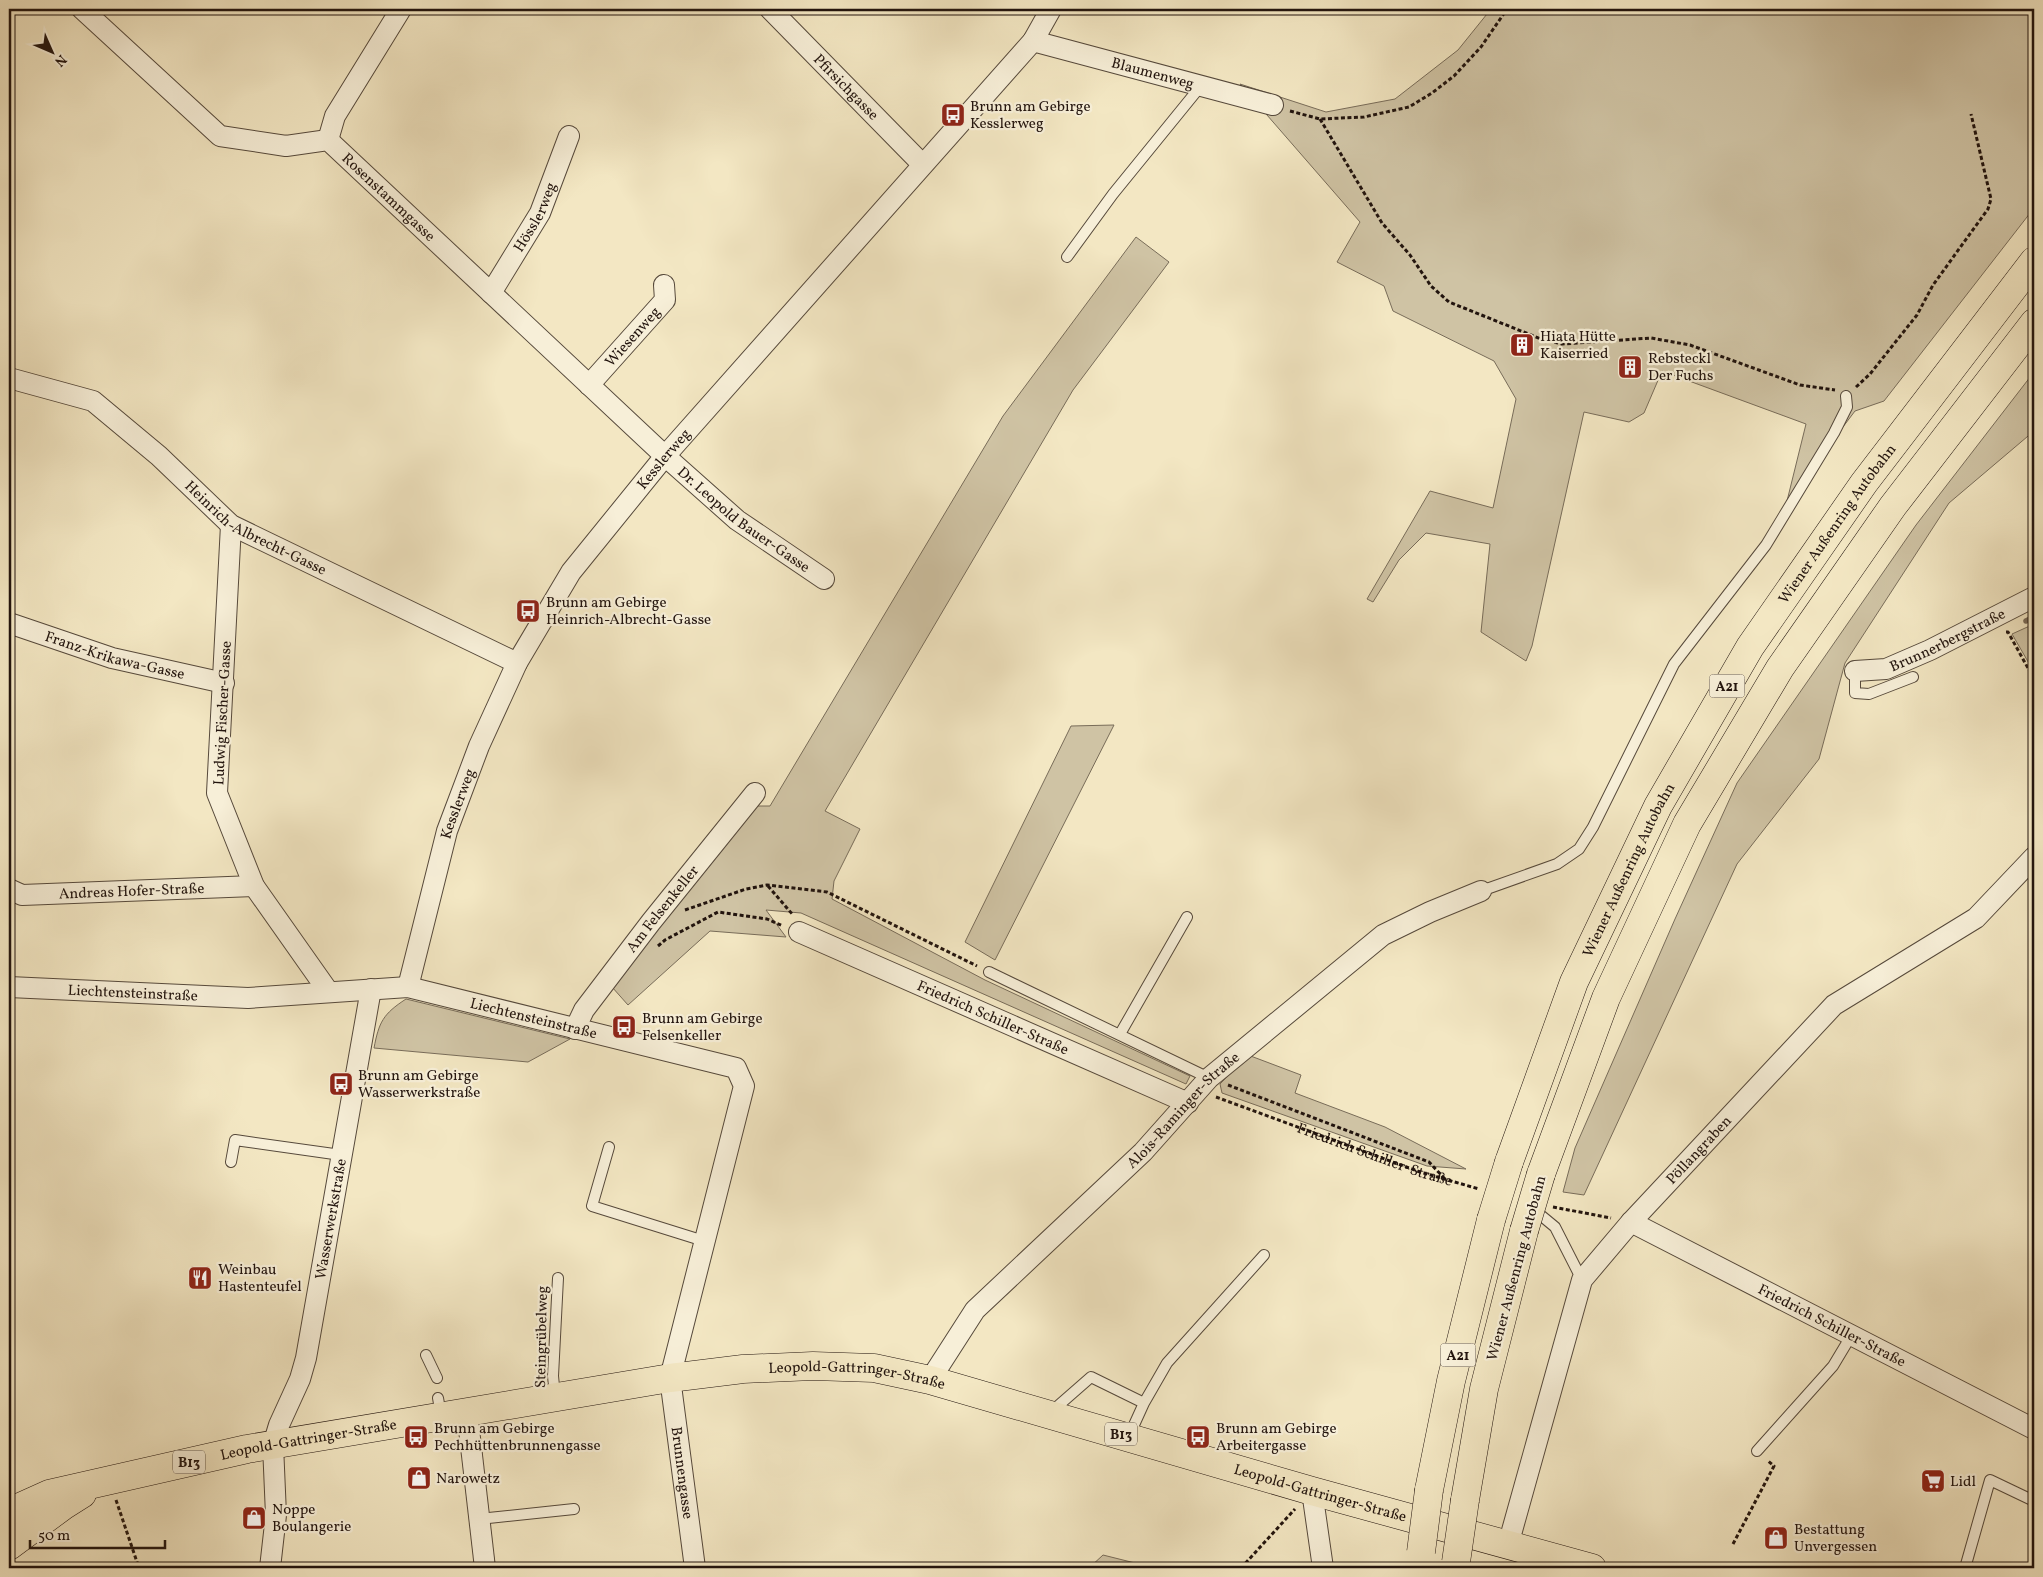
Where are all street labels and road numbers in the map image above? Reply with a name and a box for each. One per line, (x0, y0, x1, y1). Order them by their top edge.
street label: Pfirsichgasse (808, 50, 883, 126)
street label: Blaumenweg (1109, 53, 1196, 96)
street label: Rosenstammgasse (336, 149, 439, 247)
street label: Hösslerweg (509, 179, 563, 257)
street label: Wiesenweg (601, 303, 666, 372)
street label: Kesslerweg (633, 424, 697, 495)
street label: Wiener Außenring Autobahn (1774, 440, 1902, 608)
street label: Dr. Leopold Bauer-Gasse (672, 462, 814, 578)
street label: Heinrich-Albrecht-Gasse (179, 477, 329, 581)
street label: Brunnerbergstraße (1887, 604, 2010, 678)
street label: Franz-Krikawa-Gasse (42, 627, 187, 686)
street label: Ludwig Fischer-Gasse (209, 640, 238, 786)
road number: A21 (1710, 674, 1744, 698)
street label: Kesslerweg (436, 766, 482, 841)
street label: Wiener Außenring Autobahn (1578, 780, 1681, 961)
street label: Am Felsenkeller (622, 861, 705, 958)
street label: Andreas Hofer-Straße (58, 879, 205, 906)
street label: Friedrich Schiller-Straße (913, 976, 1072, 1061)
street label: Liechtensteinstraße (67, 981, 198, 1008)
street label: Liechtensteinstraße (467, 994, 599, 1045)
street label: Alois-Raminger-Straße (1123, 1048, 1245, 1174)
street label: Pöllangraben (1662, 1112, 1737, 1190)
street label: Friedrich Schiller-Straße (1294, 1119, 1455, 1193)
street label: Wasserwerkstraße (311, 1157, 353, 1281)
street label: Wiener Außenring Autobahn (1483, 1173, 1552, 1363)
street label: Friedrich Schiller-Straße (1754, 1280, 1909, 1373)
street label: Steingrübelweg (531, 1285, 554, 1388)
road number: A21 (1440, 1344, 1476, 1366)
street label: Leopold-Gattringer-Straße (768, 1357, 948, 1396)
street label: Leopold-Gattringer-Straße (218, 1415, 398, 1467)
road number: B13 (1105, 1422, 1137, 1446)
street label: Brunnengasse (664, 1425, 697, 1521)
road number: B13 (173, 1450, 205, 1474)
street label: Leopold-Gattringer-Straße (1231, 1460, 1409, 1529)

